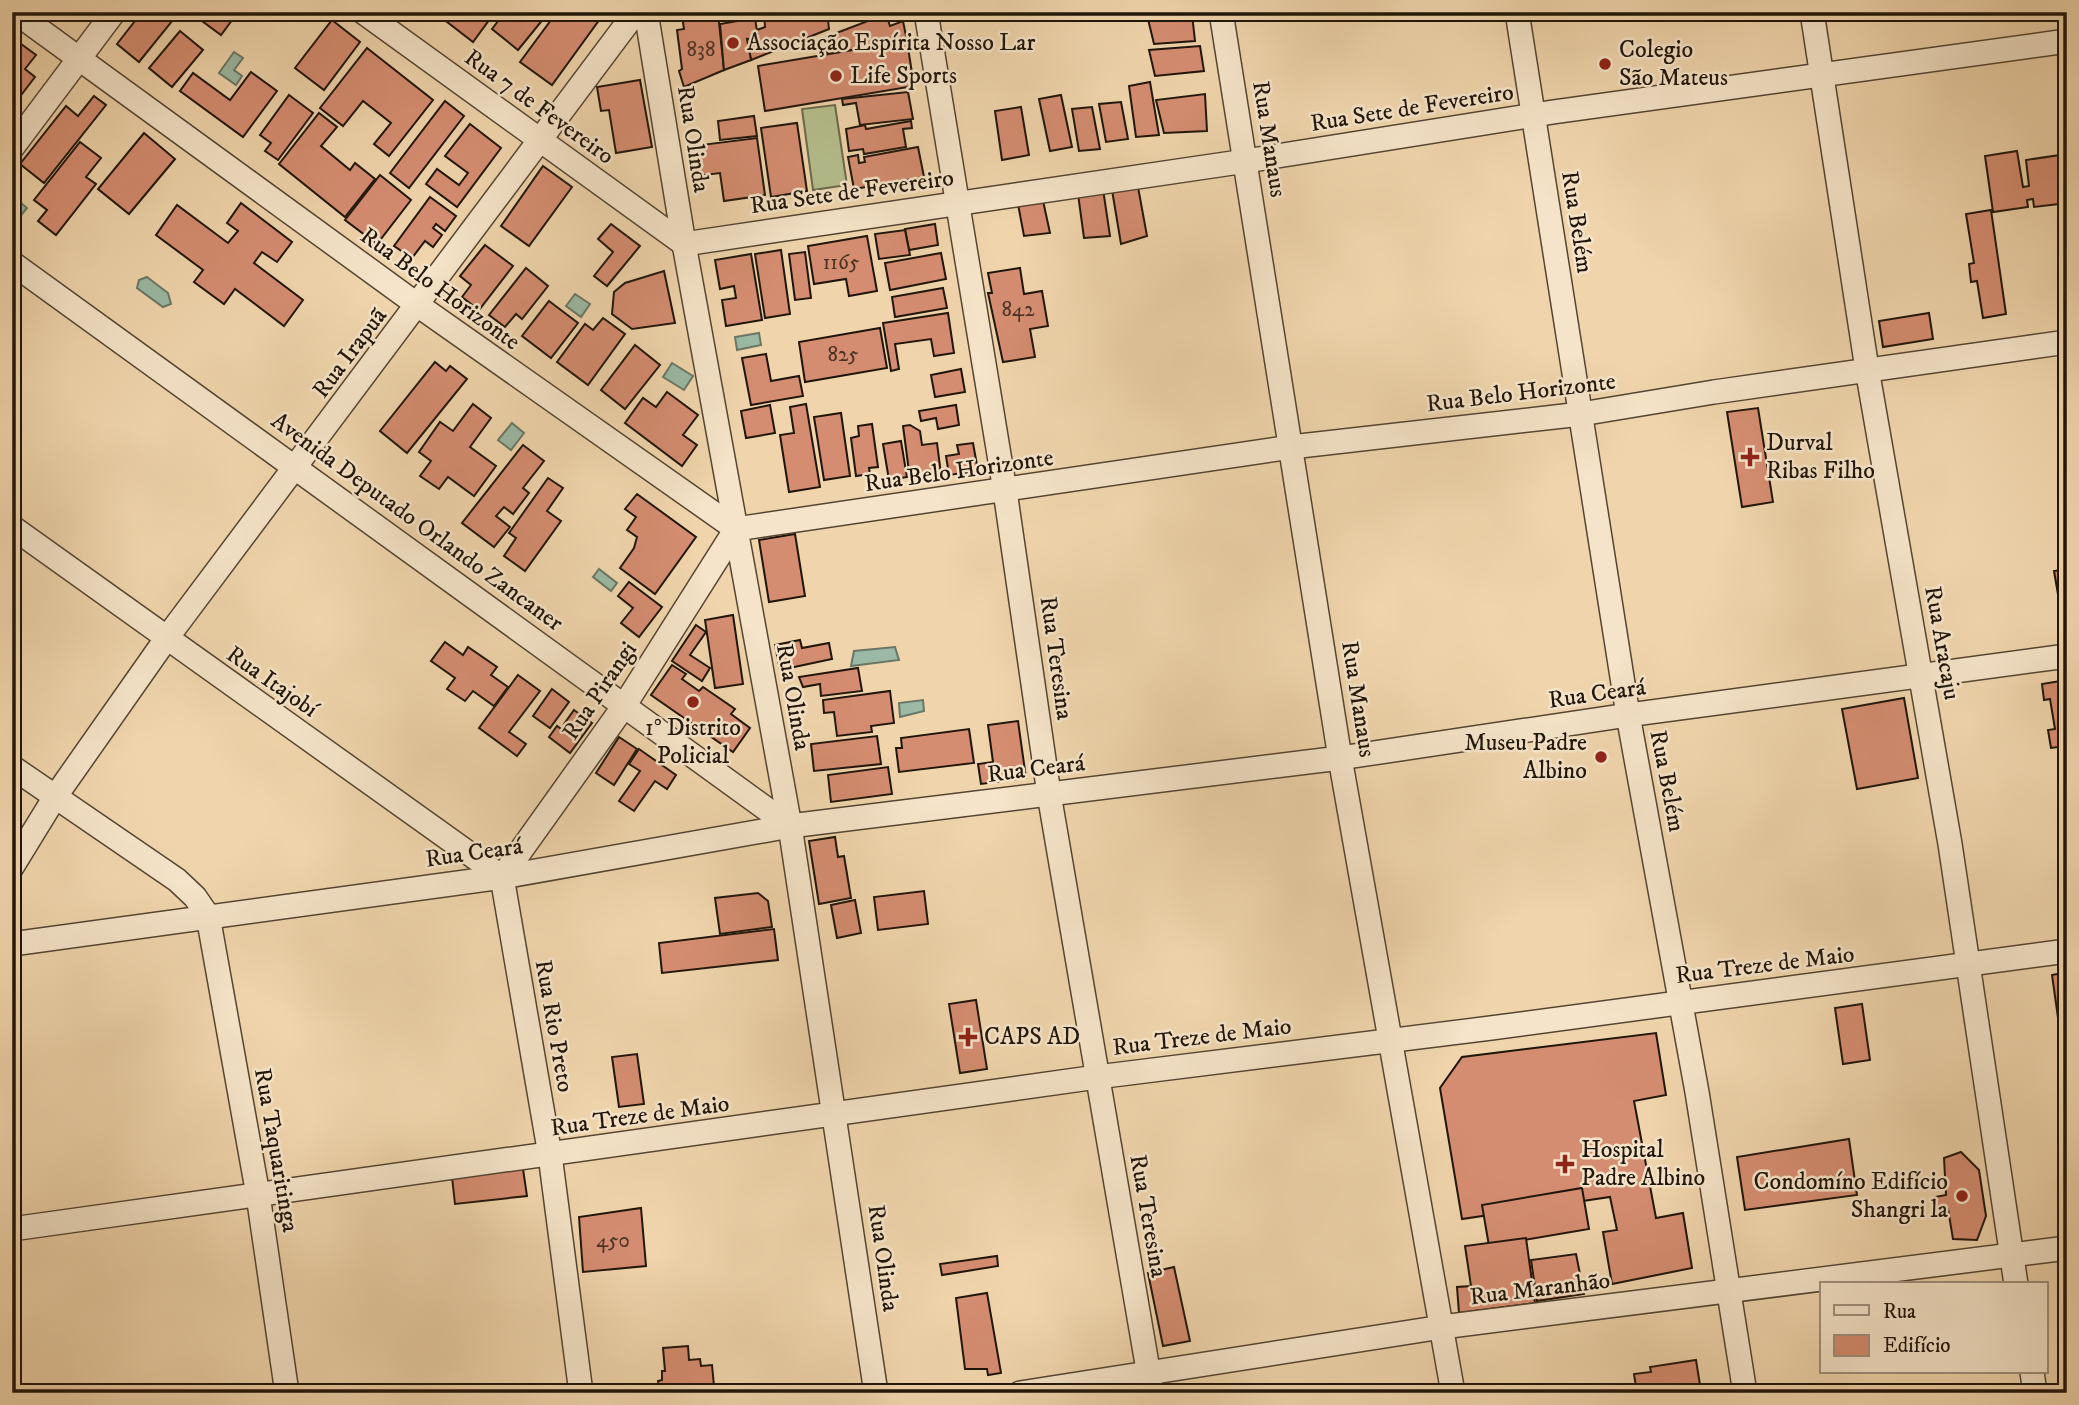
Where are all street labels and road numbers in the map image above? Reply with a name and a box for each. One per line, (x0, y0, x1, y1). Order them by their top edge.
street label: Rua 7 de Fevereiro (458, 43, 620, 171)
street label: Rua Sete de Fevereiro (1308, 77, 1516, 139)
street label: Rua Manaus (1245, 79, 1293, 199)
street label: Rua Olinda (670, 83, 716, 195)
street label: Rua Sete de Fevereiro (748, 163, 956, 221)
street label: Rua Belém (1554, 169, 1600, 275)
street label: Rua Belo Horizonte (354, 221, 526, 357)
street label: Rua Irapuã (306, 301, 394, 404)
street label: Rua Belo Horizonte (1425, 366, 1617, 420)
street label: Avenida Deputado Orlando Zancaner (265, 406, 569, 638)
street label: Rua Belo Horizonte (863, 443, 1055, 499)
street label: Rua Aracaju (1917, 584, 1967, 702)
street label: Rua Teresina (1032, 594, 1080, 722)
street label: Rua Pirangi (556, 636, 644, 746)
street label: Rua Manaus (1334, 639, 1382, 759)
street label: Rua Itajobí (220, 640, 325, 725)
street label: Rua Olinda (769, 641, 817, 753)
street label: Rua Ceará (1546, 672, 1648, 716)
street label: Rua Belém (1642, 728, 1692, 834)
street label: Rua Ceará (985, 748, 1087, 790)
street label: Rua Ceará (423, 831, 525, 875)
street label: Rua Treze de Maio (1674, 939, 1856, 991)
street label: Rua Rio Preto (528, 957, 580, 1095)
street label: Rua Treze de Maio (1111, 1011, 1293, 1063)
street label: Rua Taquaritinga (247, 1066, 305, 1235)
street label: Rua Treze de Maio (549, 1089, 731, 1143)
street label: Rua Teresina (1122, 1152, 1174, 1281)
street label: Rua Olinda (861, 1203, 905, 1314)
street label: Rua Maranhão (1468, 1266, 1612, 1312)

